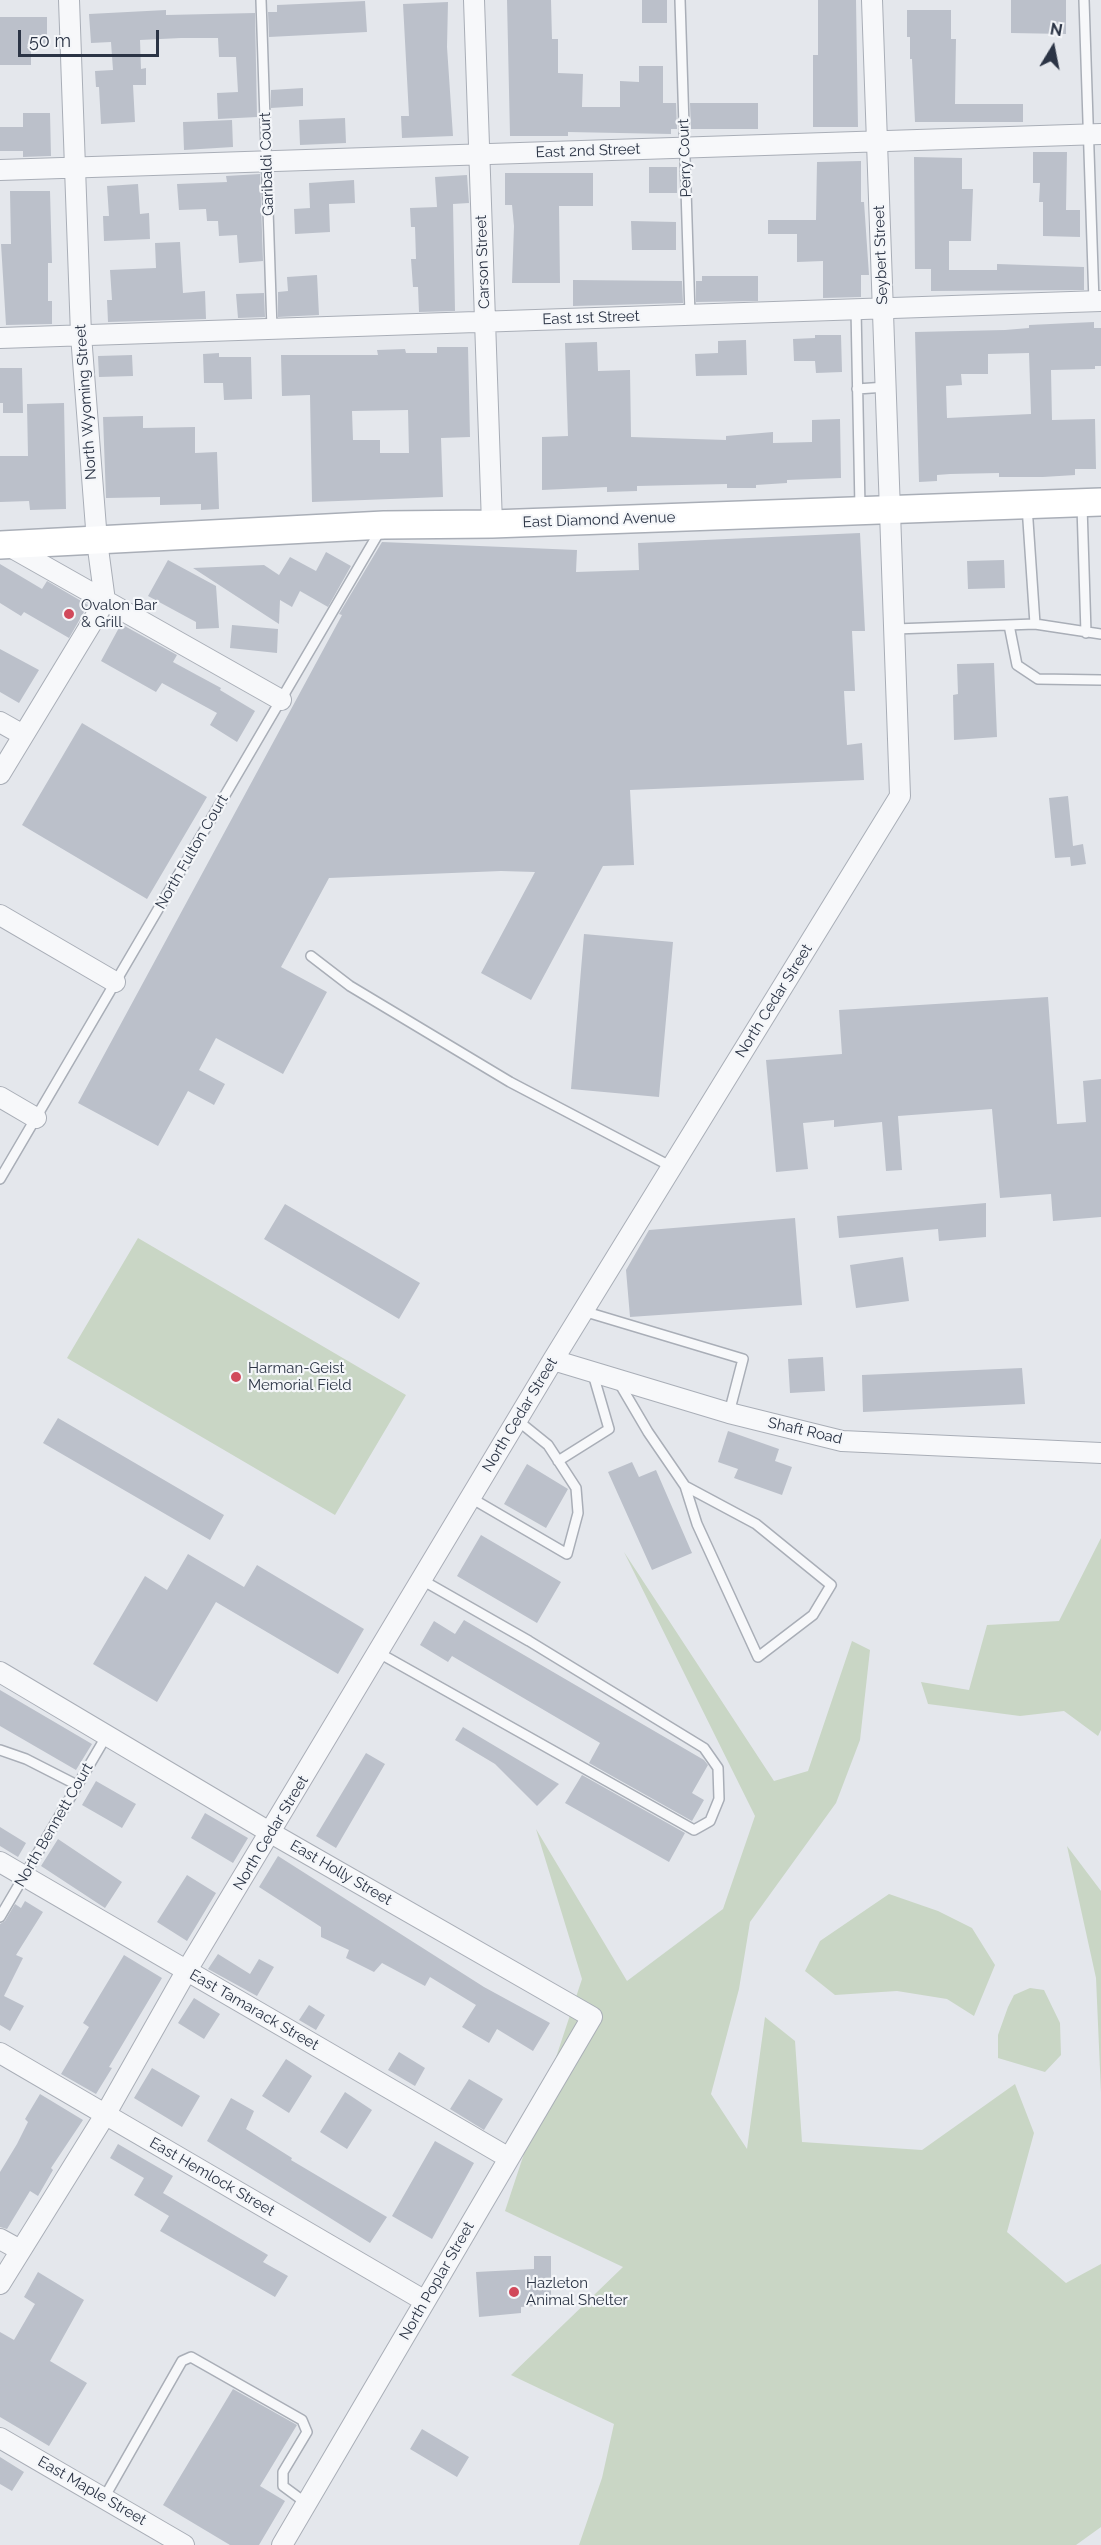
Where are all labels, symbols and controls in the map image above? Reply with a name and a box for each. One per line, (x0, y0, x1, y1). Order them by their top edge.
scale bar (21, 18, 162, 56)
north arrow (1023, 18, 1083, 78)
text: N (1049, 19, 1064, 40)
text: 50 m (29, 30, 71, 51)
street label: Garibaldi Court (256, 112, 278, 216)
street label: Perry Court (675, 118, 695, 198)
street label: East 2nd Street (535, 140, 641, 162)
street label: Seybert Street (870, 205, 892, 305)
street label: Carson Street (472, 215, 494, 309)
street label: East 1st Street (542, 307, 640, 329)
street label: North Wyoming Street (72, 324, 100, 480)
street label: East Diamond Avenue (522, 508, 676, 532)
place label: Ovalon Bar & Grill (81, 596, 157, 631)
marker: Ovalon Bar & Grill (62, 607, 76, 621)
street label: North Fulton Court (152, 791, 232, 913)
street label: North Cedar Street (732, 941, 816, 1061)
street label: North Cedar Street (479, 1354, 561, 1476)
place label: Harman-Geist Memorial Field (248, 1359, 351, 1394)
marker: Harman-Geist Memorial Field (229, 1370, 243, 1384)
street label: Shaft Road (766, 1414, 844, 1448)
street label: North Bennett Court (11, 1760, 97, 1890)
street label: North Cedar Street (230, 1772, 312, 1894)
street label: East Holly Street (287, 1837, 395, 1909)
street label: East Tamarack Street (186, 1966, 322, 2054)
street label: East Hemlock Street (146, 2134, 278, 2220)
street label: North Poplar Street (396, 2219, 478, 2343)
place label: Hazleton Animal Shelter (526, 2274, 628, 2309)
marker: Hazleton Animal Shelter (507, 2285, 521, 2299)
street label: East Maple Street (35, 2453, 149, 2529)

